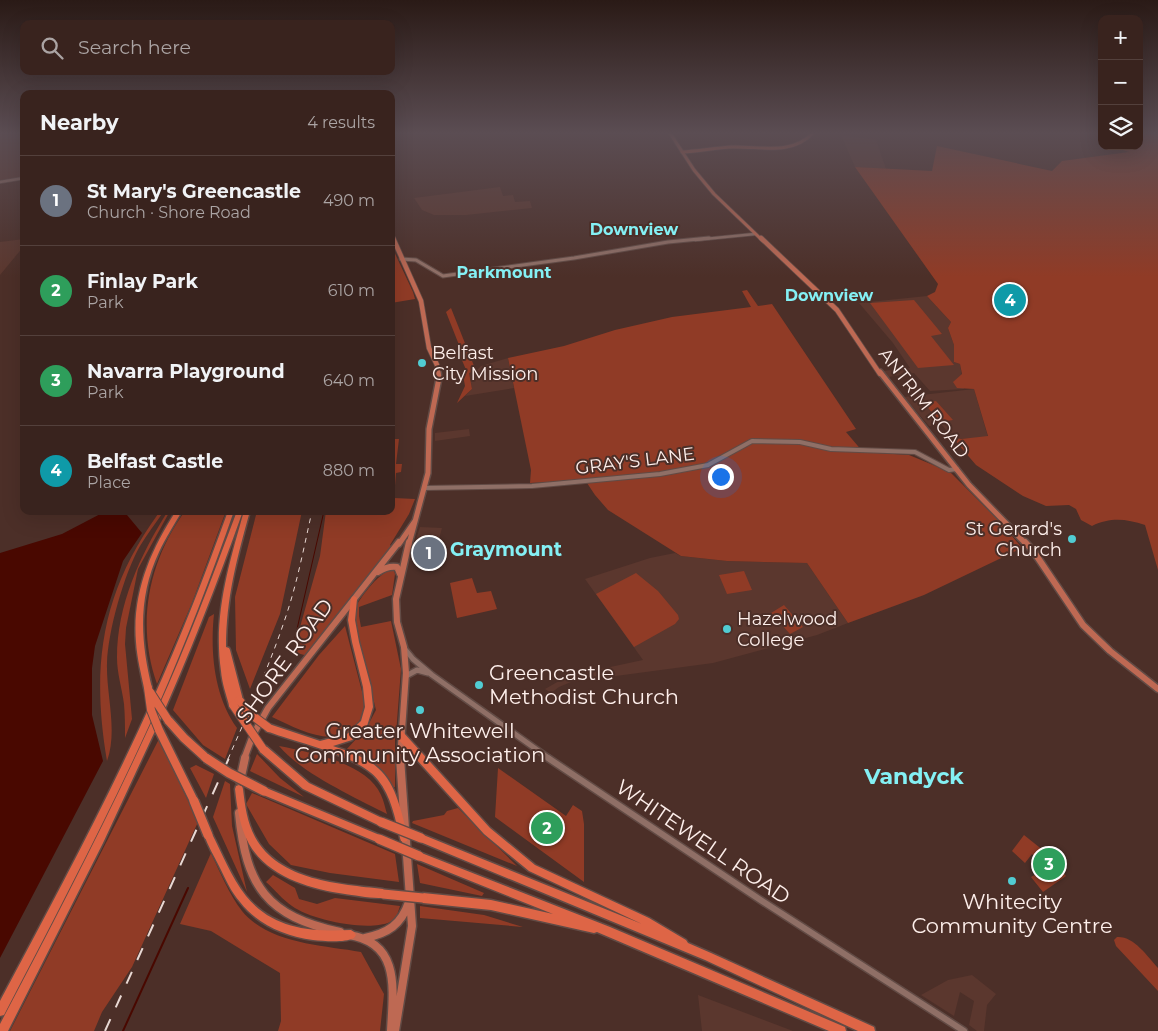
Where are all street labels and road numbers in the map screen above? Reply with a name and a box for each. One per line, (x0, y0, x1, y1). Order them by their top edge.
street label: ANTRIM ROAD (874, 343, 974, 463)
street label: GRAY'S LANE (574, 443, 696, 479)
street label: SHORE ROAD (231, 594, 338, 728)
street label: WHITEWELL ROAD (611, 774, 795, 909)

